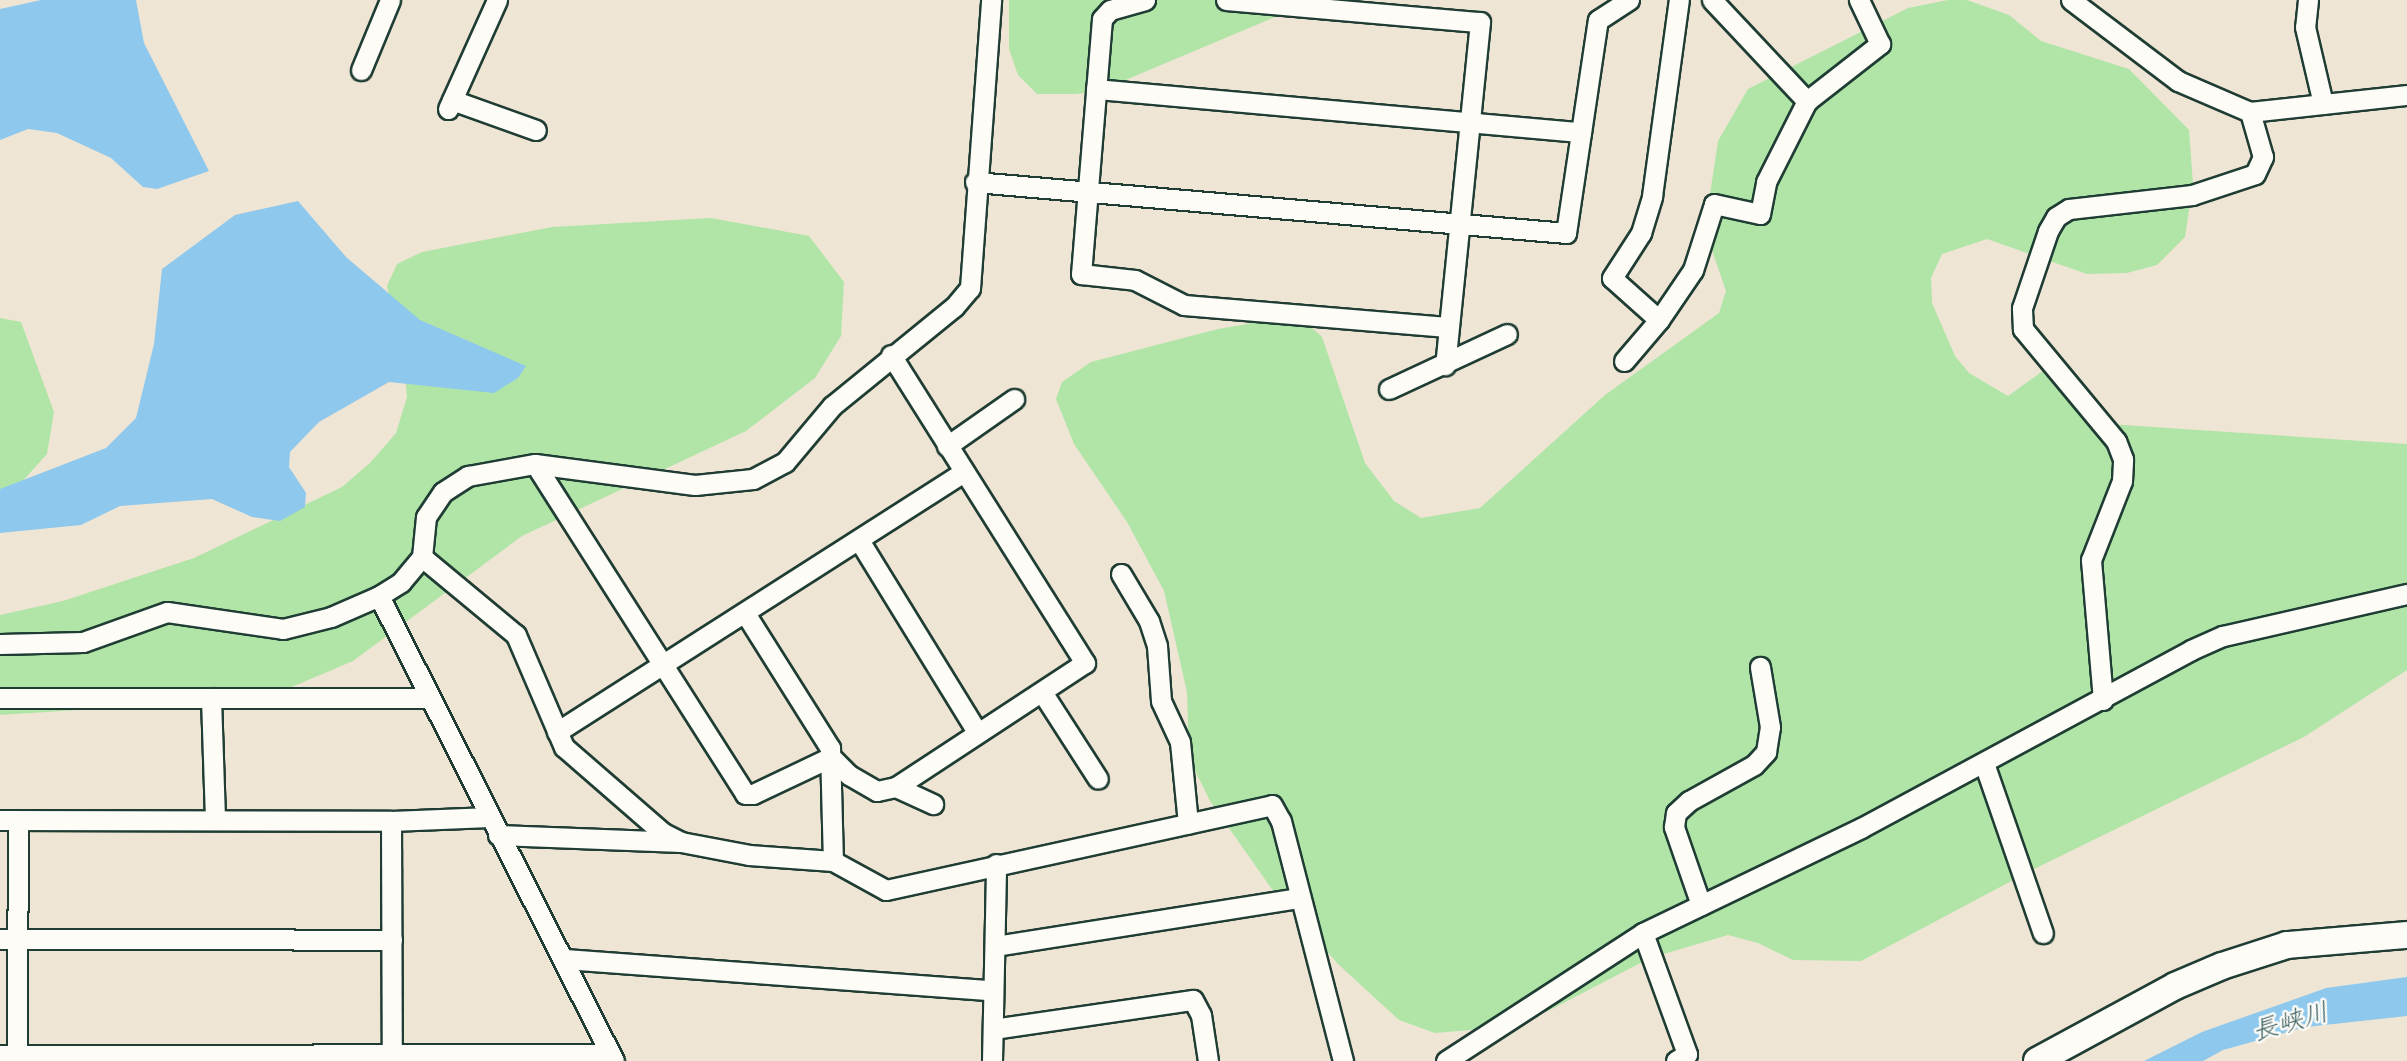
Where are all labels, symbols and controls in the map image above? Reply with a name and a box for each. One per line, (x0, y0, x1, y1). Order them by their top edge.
water label: 長峡川 (2248, 995, 2332, 1047)

